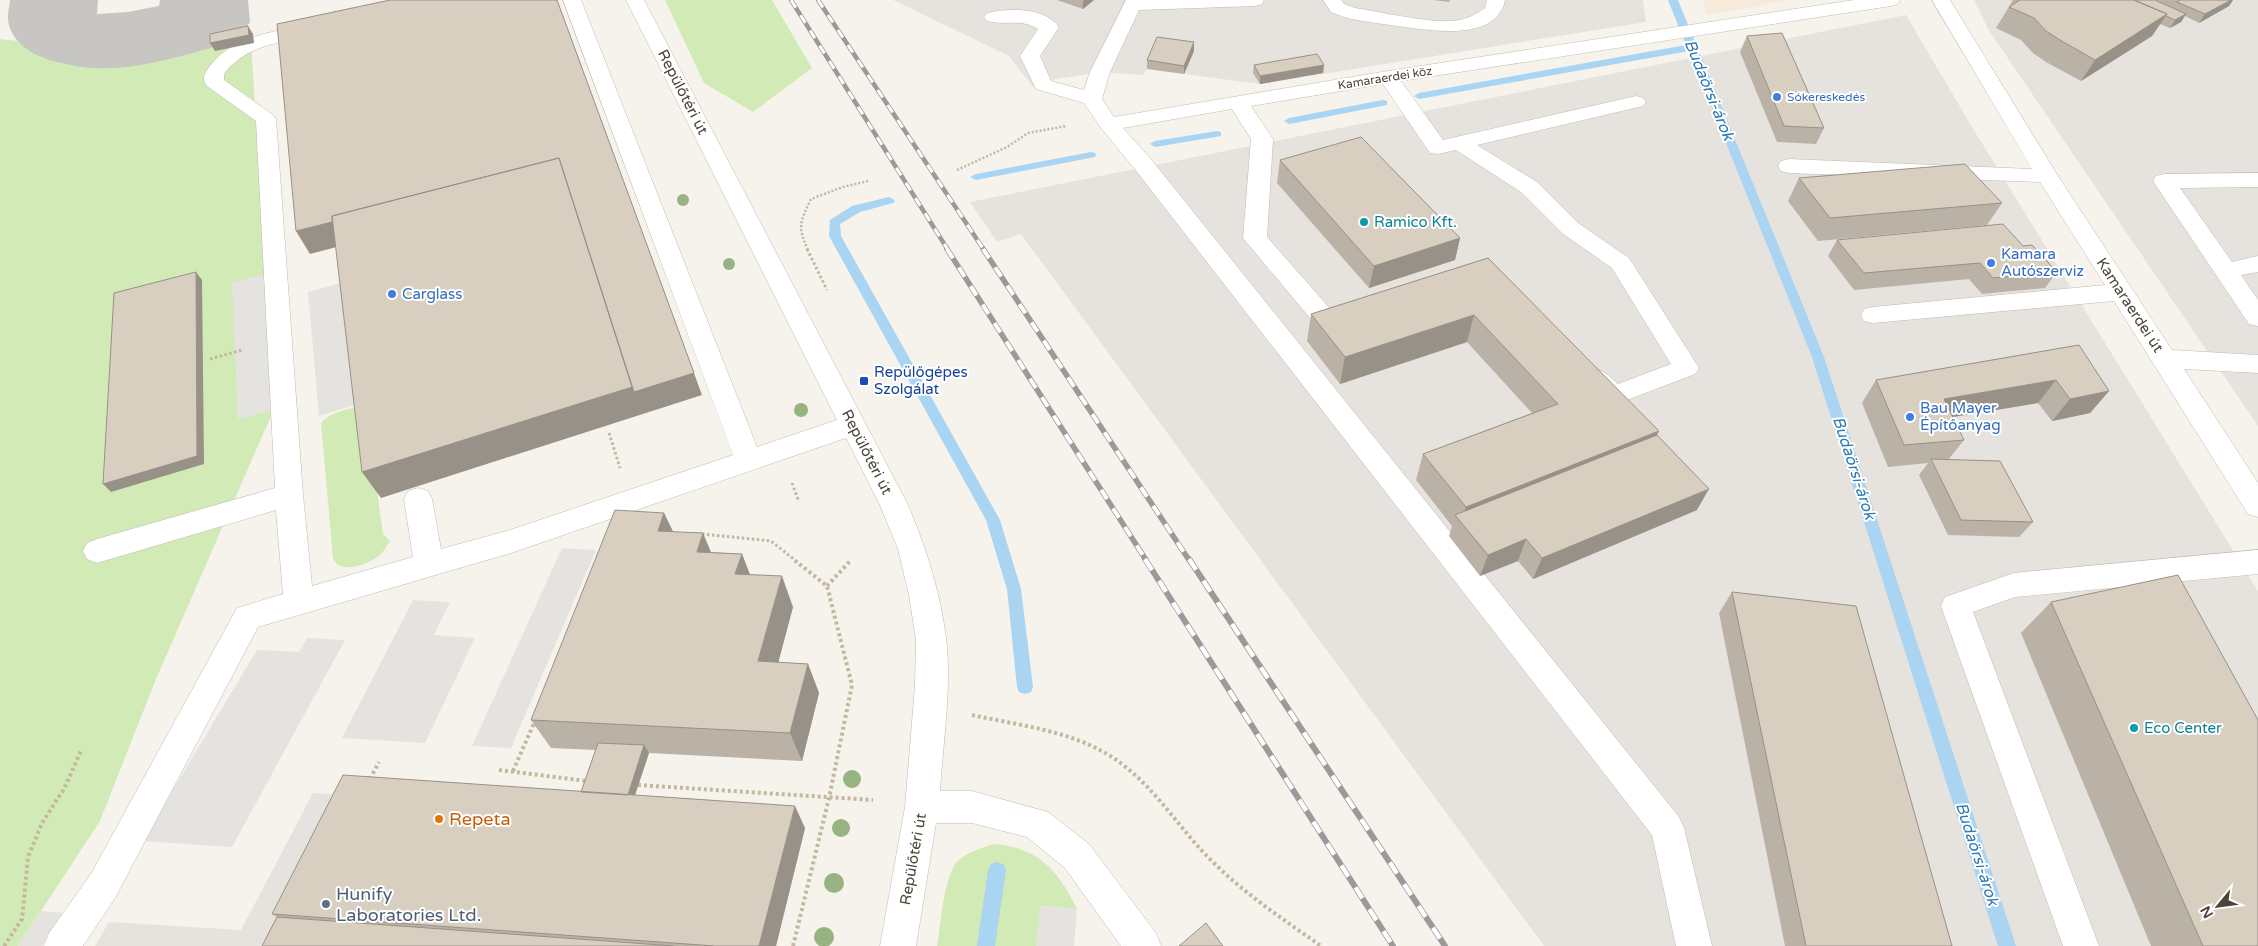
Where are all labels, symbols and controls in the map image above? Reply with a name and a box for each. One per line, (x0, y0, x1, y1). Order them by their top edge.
water label: Budaörsi-árok (1680, 37, 1739, 145)
street label: Repülőtéri út (654, 47, 712, 138)
street label: Kamaraerdei köz (1337, 64, 1433, 92)
place label: Sókereskedés (1787, 90, 1865, 104)
marker: Sókereskedés (1771, 91, 1783, 103)
place label: Ramico Kft. (1374, 213, 1457, 231)
marker: Ramico Kft. (1358, 216, 1370, 228)
place label: Kamara Autószerviz (2001, 245, 2084, 280)
street label: Kamaraerdei út (2093, 254, 2167, 356)
marker: Kamara Autószerviz (1985, 257, 1997, 269)
place label: Carglass (402, 285, 462, 303)
marker: Carglass (386, 288, 398, 300)
place label: Repülőgépes Szolgálat (874, 363, 968, 398)
marker: Repülőgépes Szolgálat (858, 375, 870, 387)
place label: Bau Mayer Építőanyag (1920, 399, 2001, 434)
street label: Repülőtéri út (838, 407, 896, 498)
marker: Bau Mayer Építőanyag (1904, 411, 1916, 423)
water label: Budaörsi-árok (1828, 414, 1880, 523)
place label: Eco Center (2144, 719, 2222, 737)
marker: Eco Center (2128, 722, 2140, 734)
water label: Budaörsi-árok (1951, 800, 2003, 909)
place label: Repeta (449, 808, 511, 830)
street label: Repülőtéri út (896, 811, 930, 906)
marker: Repeta (433, 813, 445, 825)
north arrow (2193, 881, 2243, 931)
place label: Hunify Laboratories Ltd. (336, 883, 481, 926)
marker: Hunify Laboratories Ltd. (320, 898, 332, 910)
text: N (2197, 903, 2217, 921)

